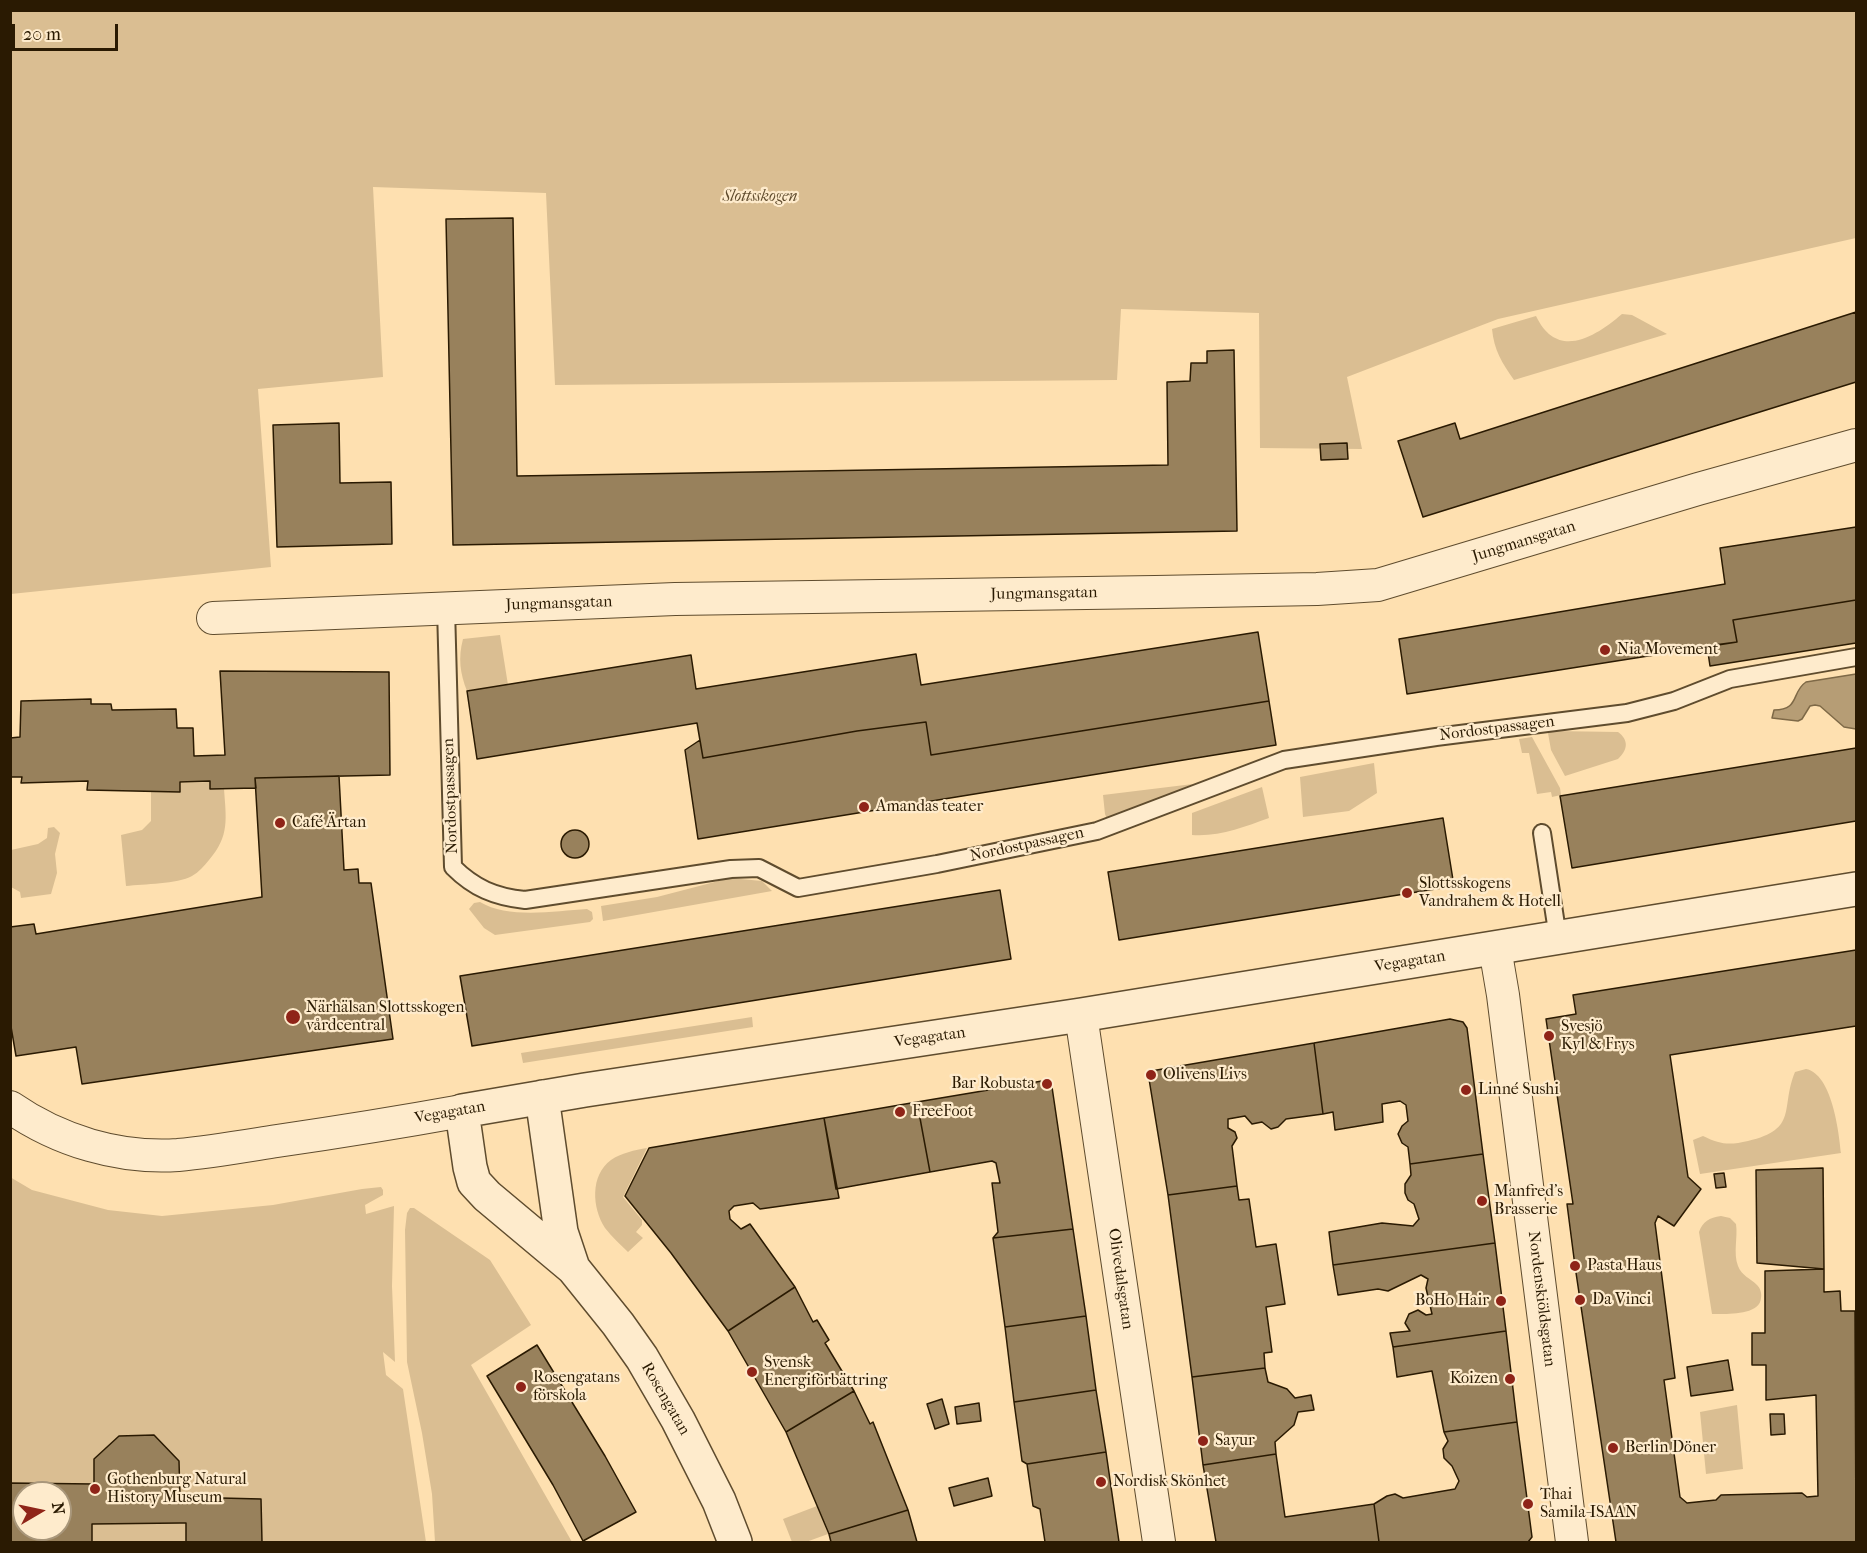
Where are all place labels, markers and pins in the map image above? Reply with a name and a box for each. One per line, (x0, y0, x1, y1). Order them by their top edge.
place label: Nia Movement (1617, 640, 1718, 660)
marker: Nia Movement (1598, 643, 1612, 657)
place label: Amandas teater (876, 797, 983, 817)
marker: Amandas teater (857, 800, 871, 814)
place label: Café Ärtan (292, 813, 366, 833)
marker: Café Ärtan (273, 816, 287, 830)
place label: Slottsskogens Vandrahem & Hotell (1419, 874, 1561, 912)
marker: Slottsskogens Vandrahem & Hotell (1400, 886, 1414, 900)
place label: Närhälsan Slottsskogen vårdcentral (306, 998, 465, 1036)
marker: Närhälsan Slottsskogen vårdcentral (284, 1008, 302, 1026)
place label: Svesjö Kyl & Frys (1561, 1017, 1635, 1055)
marker: Svesjö Kyl & Frys (1542, 1029, 1556, 1043)
place label: Olivens Livs (1163, 1065, 1247, 1085)
marker: Olivens Livs (1144, 1068, 1158, 1082)
place label: Bar Robusta (951, 1074, 1035, 1094)
marker: Bar Robusta (1040, 1077, 1054, 1091)
place label: Linné Sushi (1478, 1080, 1559, 1100)
marker: Linné Sushi (1459, 1083, 1473, 1097)
place label: FreeFoot (912, 1102, 973, 1122)
marker: FreeFoot (893, 1105, 907, 1119)
place label: Manfred's Brasserie (1494, 1182, 1563, 1220)
marker: Manfred's Brasserie (1475, 1194, 1489, 1208)
place label: Pasta Haus (1587, 1256, 1661, 1276)
marker: Pasta Haus (1568, 1259, 1582, 1273)
place label: Da Vinci (1592, 1290, 1651, 1310)
place label: BoHo Hair (1415, 1291, 1489, 1311)
marker: Da Vinci (1573, 1293, 1587, 1307)
marker: BoHo Hair (1494, 1294, 1508, 1308)
place label: Svensk Energiförbättring (764, 1353, 887, 1391)
marker: Svensk Energiförbättring (745, 1365, 759, 1379)
place label: Rosengatans förskola (533, 1368, 620, 1406)
place label: Koizen (1450, 1369, 1498, 1389)
marker: Koizen (1503, 1372, 1517, 1386)
marker: Rosengatans förskola (514, 1380, 528, 1394)
place label: Sayur (1215, 1431, 1255, 1451)
marker: Sayur (1196, 1434, 1210, 1448)
place label: Berlin Döner (1625, 1438, 1716, 1458)
marker: Berlin Döner (1606, 1441, 1620, 1455)
place label: Gothenburg Natural History Museum (107, 1470, 247, 1508)
place label: Nordisk Skönhet (1113, 1472, 1227, 1492)
marker: Nordisk Skönhet (1094, 1475, 1108, 1489)
marker: Gothenburg Natural History Museum (88, 1482, 102, 1496)
place label: Thai Samila-ISAAN (1540, 1485, 1637, 1523)
marker: Thai Samila-ISAAN (1521, 1497, 1535, 1511)

